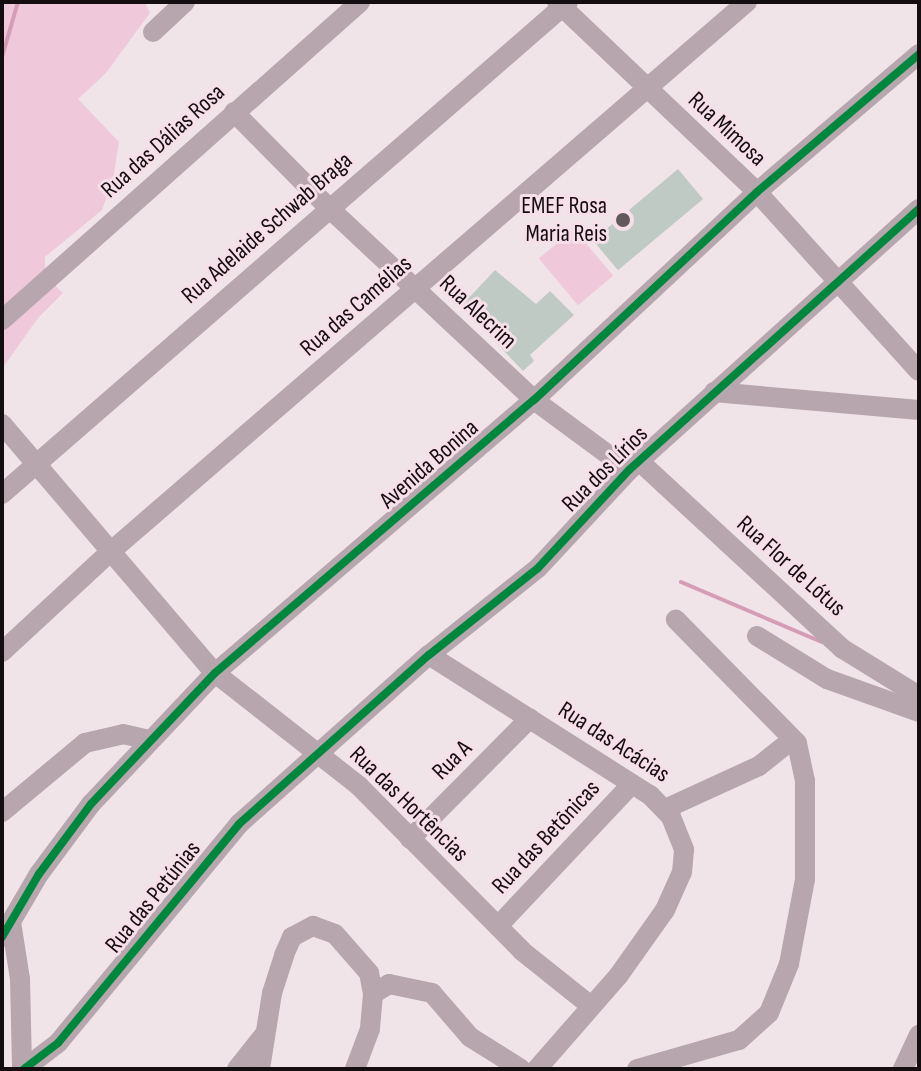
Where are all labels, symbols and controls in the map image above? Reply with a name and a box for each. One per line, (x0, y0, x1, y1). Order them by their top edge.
street label: Rua das Dálias Rosa (95, 78, 231, 204)
street label: Rua Mimosa (682, 86, 772, 172)
street label: Rua Adelaide Schwab Braga (176, 146, 358, 310)
place label: EMEF Rosa Maria Reis (521, 192, 607, 248)
marker: EMEF Rosa Maria Reis (614, 211, 632, 229)
street label: Rua das Camélias (294, 250, 418, 362)
street label: Rua Alecrim (433, 269, 523, 355)
street label: Avenida Bonina (374, 413, 484, 515)
street label: Rua dos Lírios (556, 420, 654, 518)
street label: Rua Flor de Lótus (731, 510, 851, 622)
street label: Rua das Acácias (553, 695, 675, 789)
street label: Rua A (426, 734, 478, 786)
street label: Rua das Hortências (344, 740, 474, 868)
street label: Rua das Betônicas (486, 774, 606, 900)
street label: Rua das Petúnias (99, 835, 207, 959)

